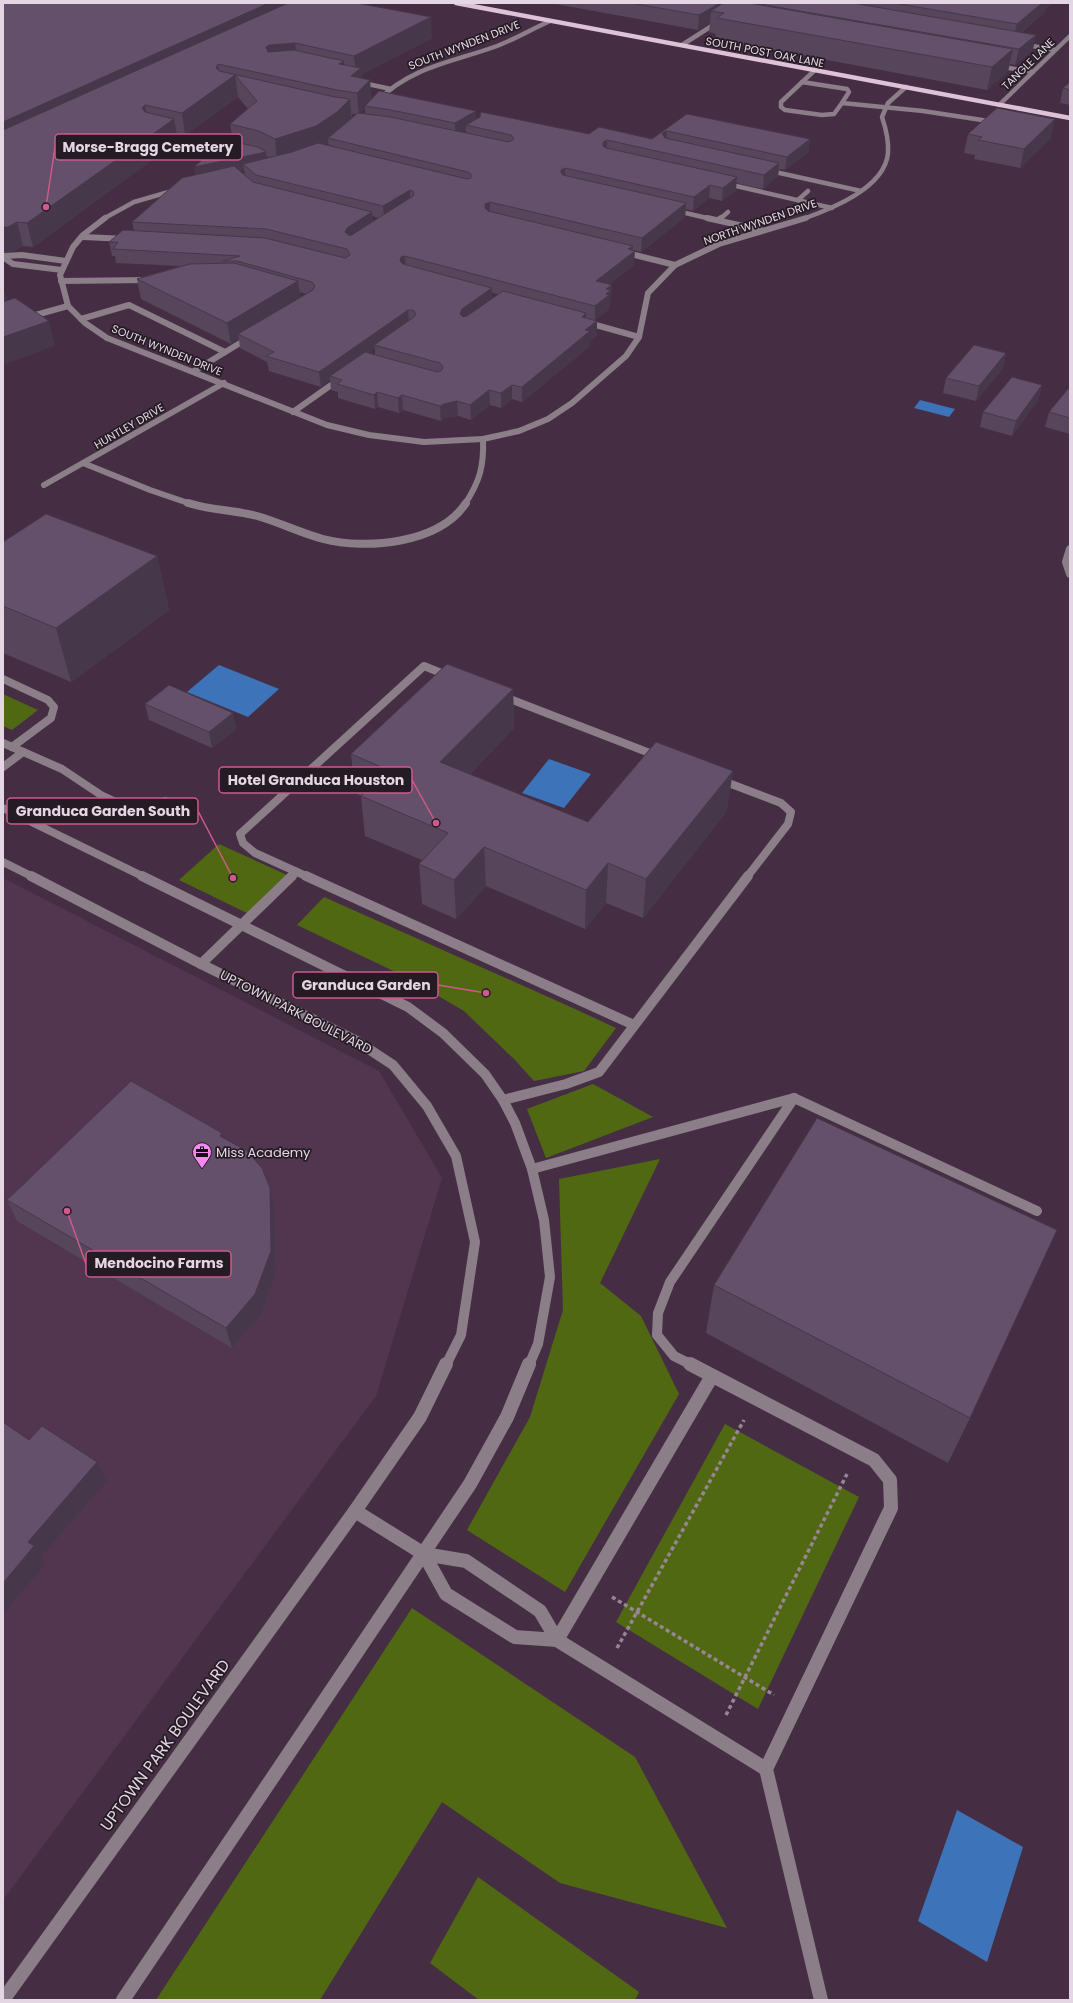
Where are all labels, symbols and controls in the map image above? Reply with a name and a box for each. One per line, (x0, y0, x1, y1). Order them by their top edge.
street label: SOUTH WYNDEN DRIVE (406, 16, 522, 74)
street label: SOUTH POST OAK LANE (704, 33, 826, 71)
street label: TANGLE LANE (998, 34, 1058, 94)
callout: Morse-Bragg Cemetery (55, 134, 242, 160)
text: Morse-Bragg Cemetery (63, 137, 234, 157)
street label: NORTH WYNDEN DRIVE (701, 195, 819, 249)
street label: SOUTH WYNDEN DRIVE (109, 320, 225, 380)
street label: HUNTLEY DRIVE (91, 399, 167, 453)
callout: Hotel Granduca Houston (219, 767, 412, 793)
text: Hotel Granduca Houston (228, 770, 404, 790)
callout: Granduca Garden South (7, 798, 198, 824)
text: Granduca Garden South (16, 801, 190, 821)
street label: UPTOWN PARK BOULEVARD (217, 965, 375, 1059)
callout: Granduca Garden (293, 972, 438, 998)
text: Granduca Garden (301, 975, 431, 995)
office icon: Miss Academy (191, 1141, 213, 1169)
place label: Miss Academy (216, 1143, 311, 1162)
callout: Mendocino Farms (86, 1251, 231, 1277)
text: Mendocino Farms (94, 1253, 224, 1273)
street label: UPTOWN PARK BOULEVARD (95, 1655, 235, 1835)

